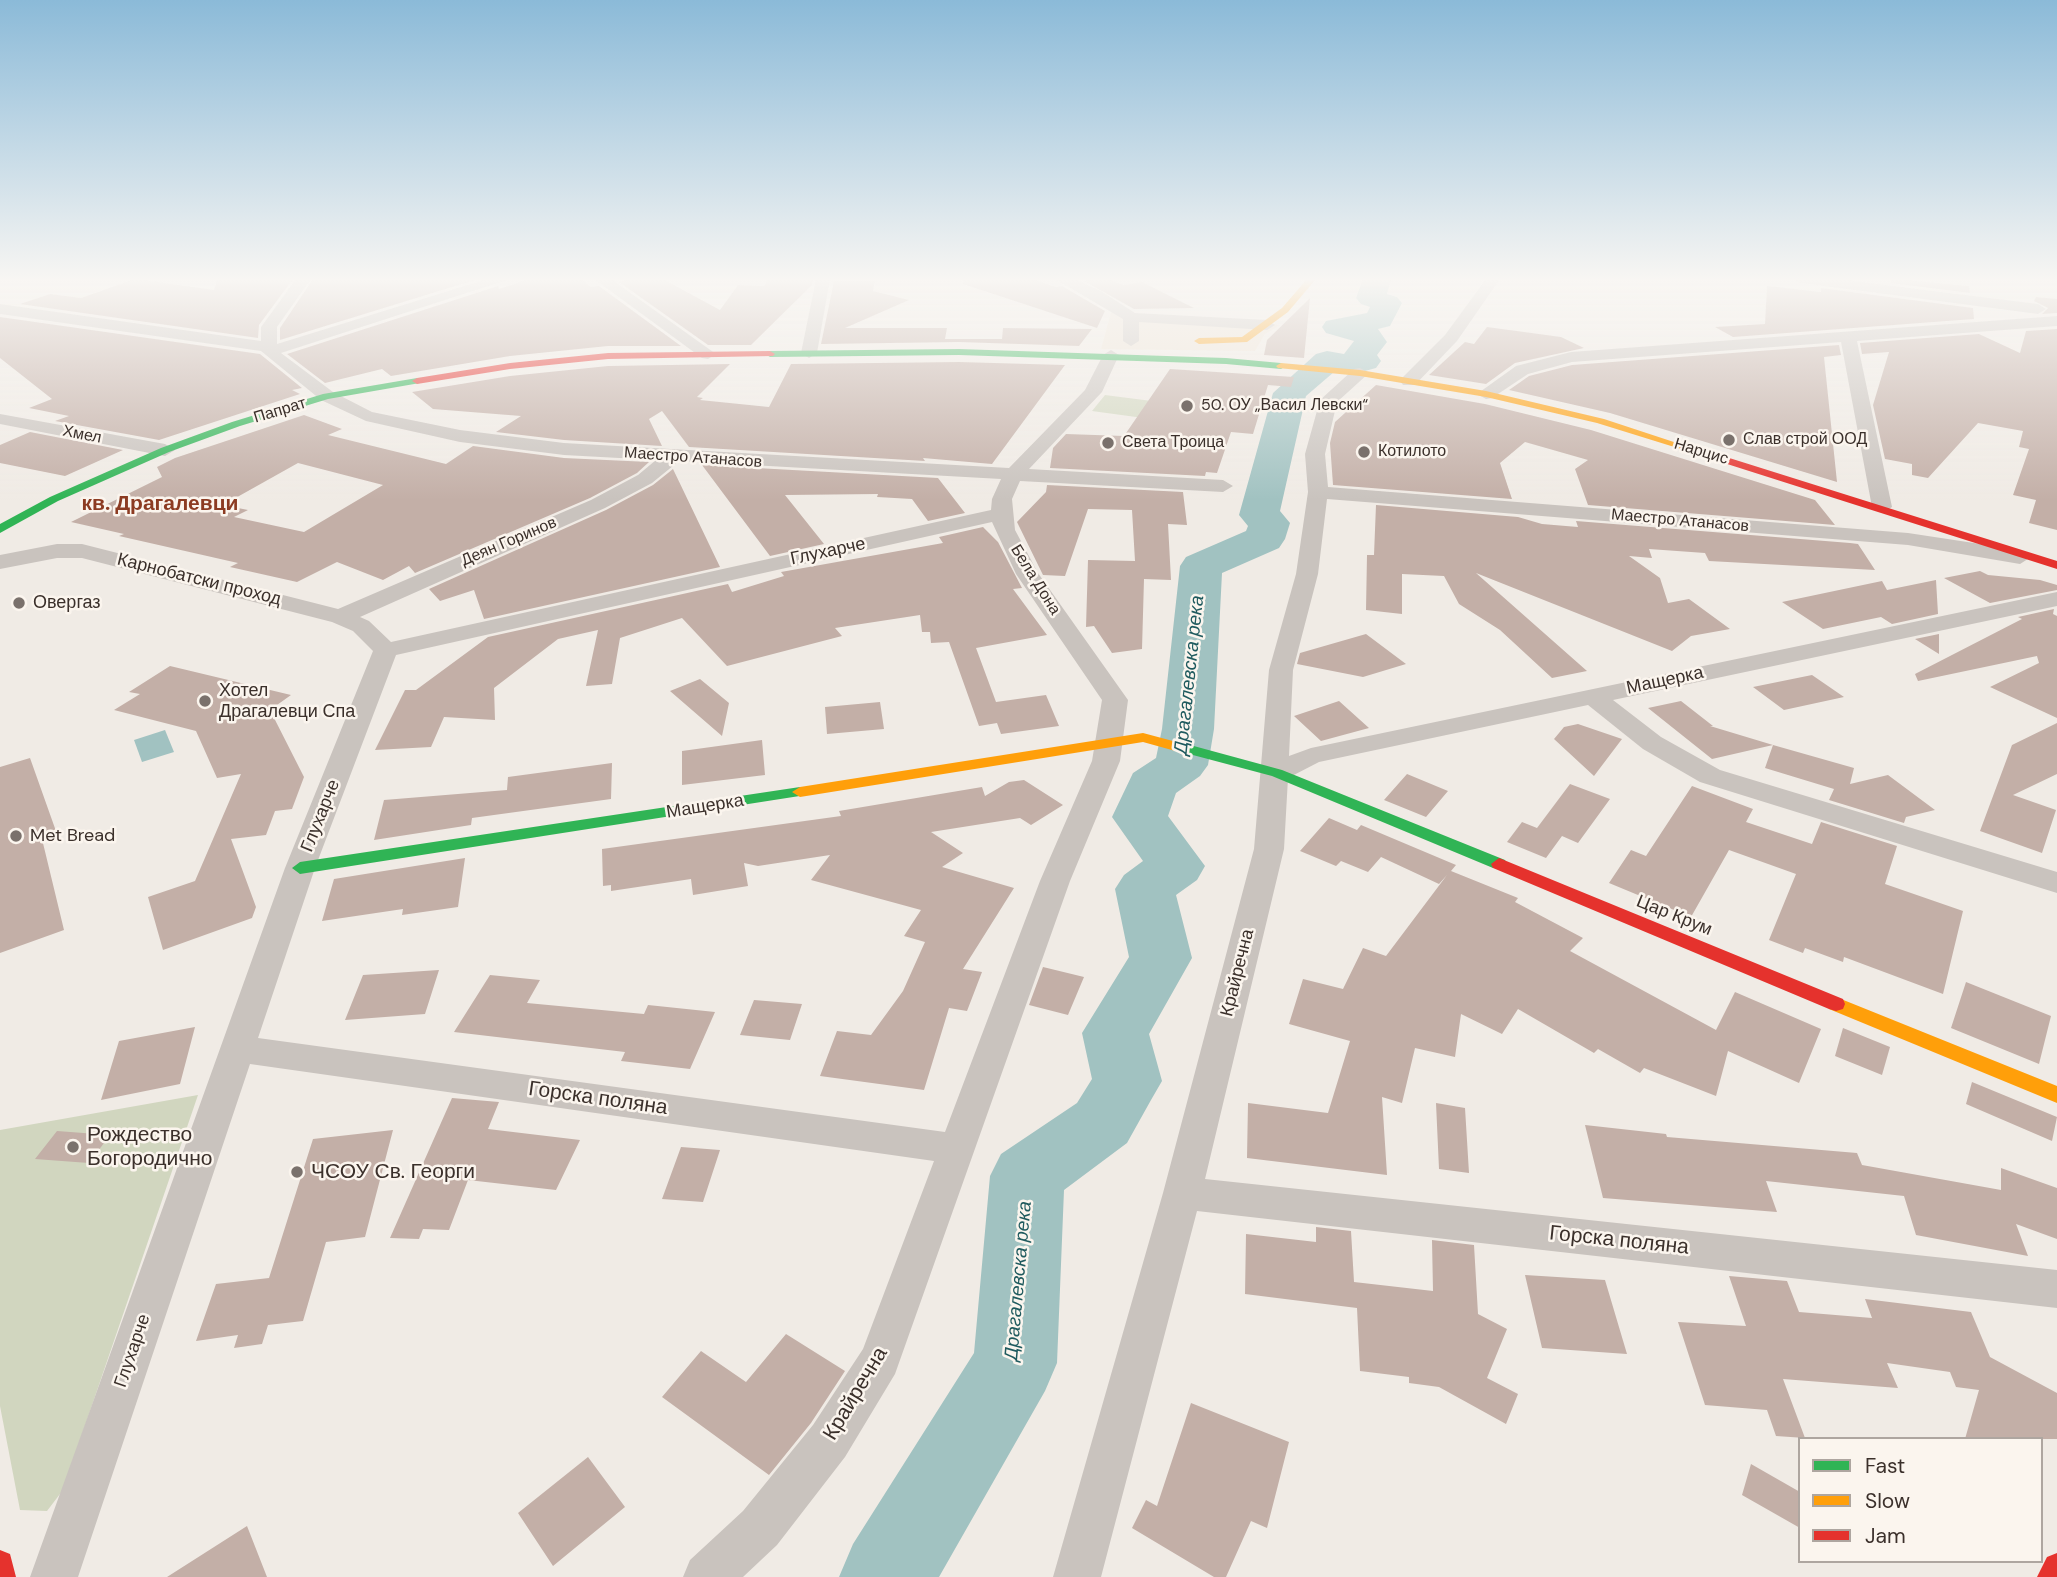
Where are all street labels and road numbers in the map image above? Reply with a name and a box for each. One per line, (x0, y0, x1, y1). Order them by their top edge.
street label: Папрат (251, 394, 309, 428)
street label: Хмел (61, 422, 103, 448)
street label: Нарцис (1672, 435, 1730, 469)
street label: Маестро Атанасов (623, 444, 763, 472)
street label: Маестро Атанасов (1610, 505, 1750, 537)
street label: Деян Горинов (458, 513, 560, 571)
street label: Глухарче (789, 534, 867, 570)
street label: Бела Дона (1006, 541, 1064, 619)
street label: Карнобатски проход (115, 549, 283, 611)
street label: Мащерка (1625, 662, 1705, 700)
street label: Глухарче (297, 777, 345, 855)
street label: Мащерка (665, 790, 745, 824)
street label: Цар Крум (1633, 891, 1715, 941)
street label: Крайречна (1217, 927, 1259, 1019)
street label: Горска поляна (527, 1077, 669, 1121)
street label: Горска поляна (1548, 1221, 1690, 1261)
street label: Глухарче (110, 1312, 156, 1390)
street label: Крайречна (818, 1343, 894, 1445)

